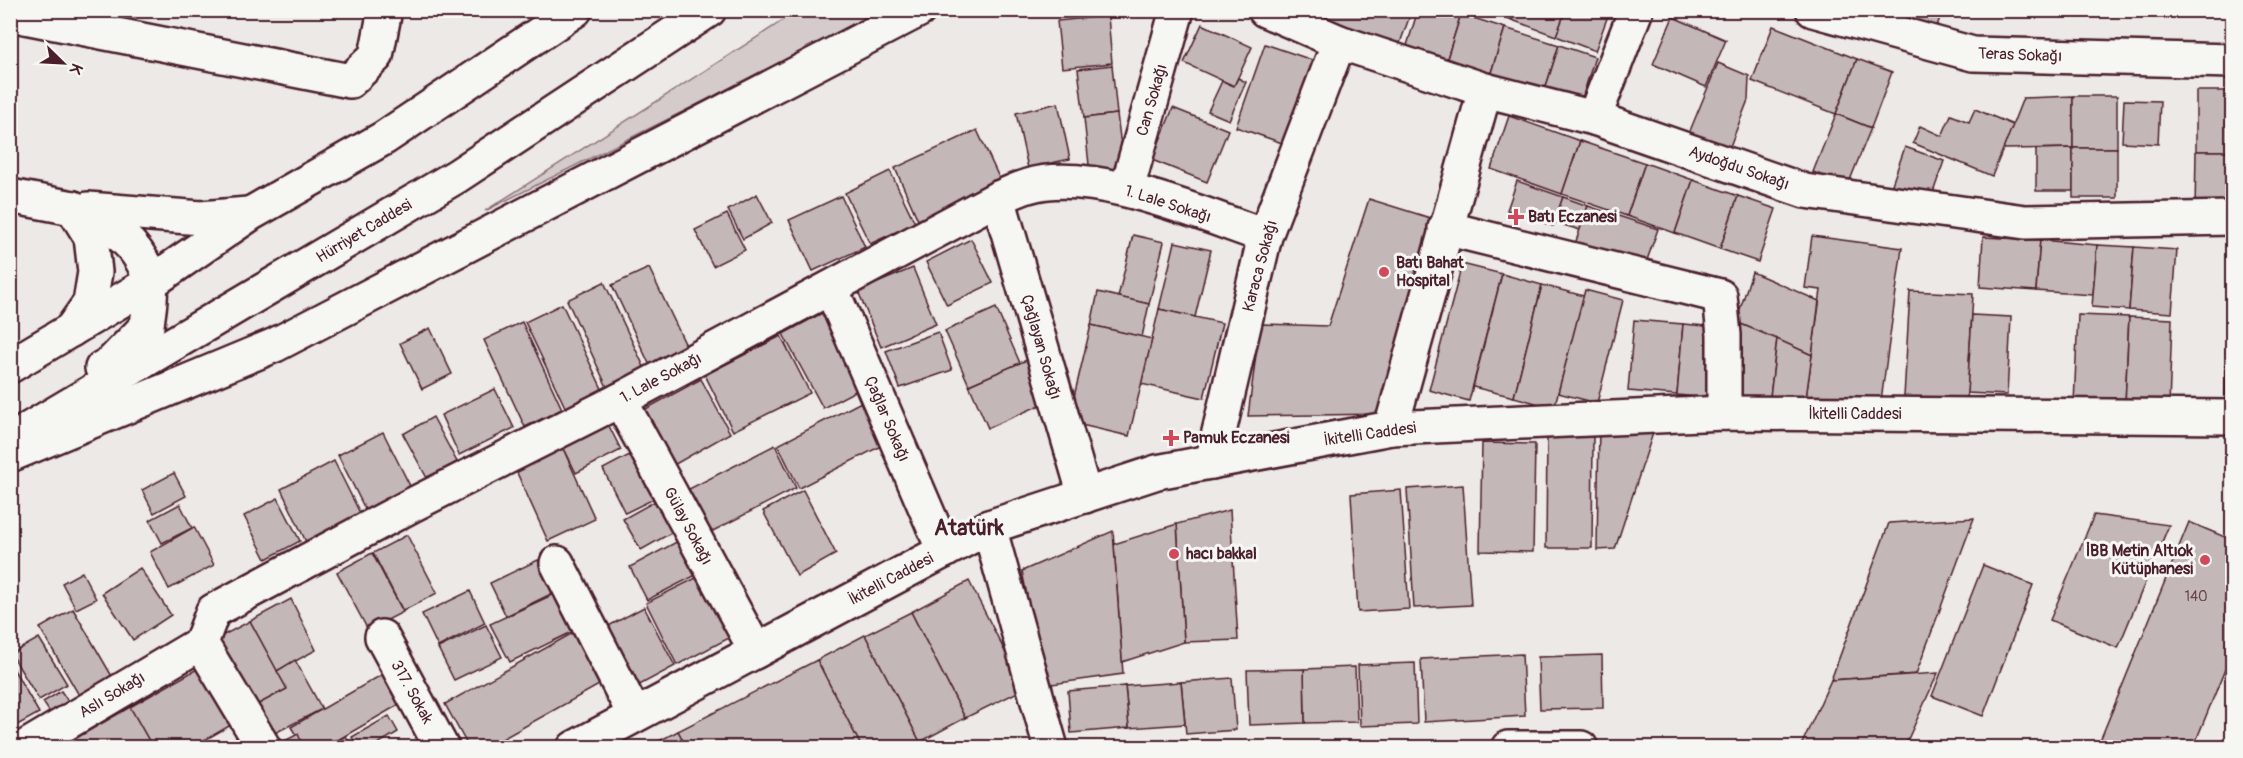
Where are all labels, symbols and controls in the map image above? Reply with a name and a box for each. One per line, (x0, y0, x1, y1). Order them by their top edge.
north arrow (33, 33, 93, 93)
street label: Teras Sokağı (1978, 44, 2062, 66)
text: K (65, 60, 87, 77)
street label: Can Sokağı (1132, 62, 1172, 138)
street label: Aydoğdu Sokağı (1686, 141, 1792, 195)
street label: 1. Lale Sokağı (1122, 181, 1214, 227)
street label: Hürriyet Caddesi (312, 194, 416, 267)
place label: Batı Eczanesi (1528, 207, 1617, 227)
marker: Batı Eczanesi (1509, 210, 1523, 224)
street label: Karaca Sokağı (1238, 218, 1282, 314)
place label: Batı Bahat Hospital (1396, 253, 1464, 291)
marker: Batı Bahat Hospital (1377, 265, 1391, 279)
street label: Çağlayan Sokağı (1016, 292, 1066, 402)
street label: 1. Lale Sokağı (617, 348, 705, 408)
street label: Çağlar Sokağı (860, 373, 914, 465)
street label: İkitelli Caddesi (1808, 404, 1902, 424)
street label: İkitelli Caddesi (1322, 418, 1418, 450)
place label: Pamuk Eczanesi (1183, 428, 1290, 448)
marker: Pamuk Eczanesi (1164, 431, 1178, 445)
street label: Gülay Sokağı (659, 484, 717, 568)
district label: Atatürk (934, 514, 1005, 542)
place label: İBB Metin Altıok Kütüphanesi (2086, 541, 2193, 579)
place label: hacı bakkal (1186, 544, 1257, 564)
marker: hacı bakkal (1167, 547, 1181, 561)
street label: İkitelli Caddesi (845, 548, 937, 610)
marker: İBB Metin Altıok Kütüphanesi (2198, 553, 2212, 567)
house number: 140 (2184, 588, 2208, 605)
street label: 317. Sokak (386, 657, 438, 727)
street label: Aslı Sokağı (75, 667, 149, 723)

